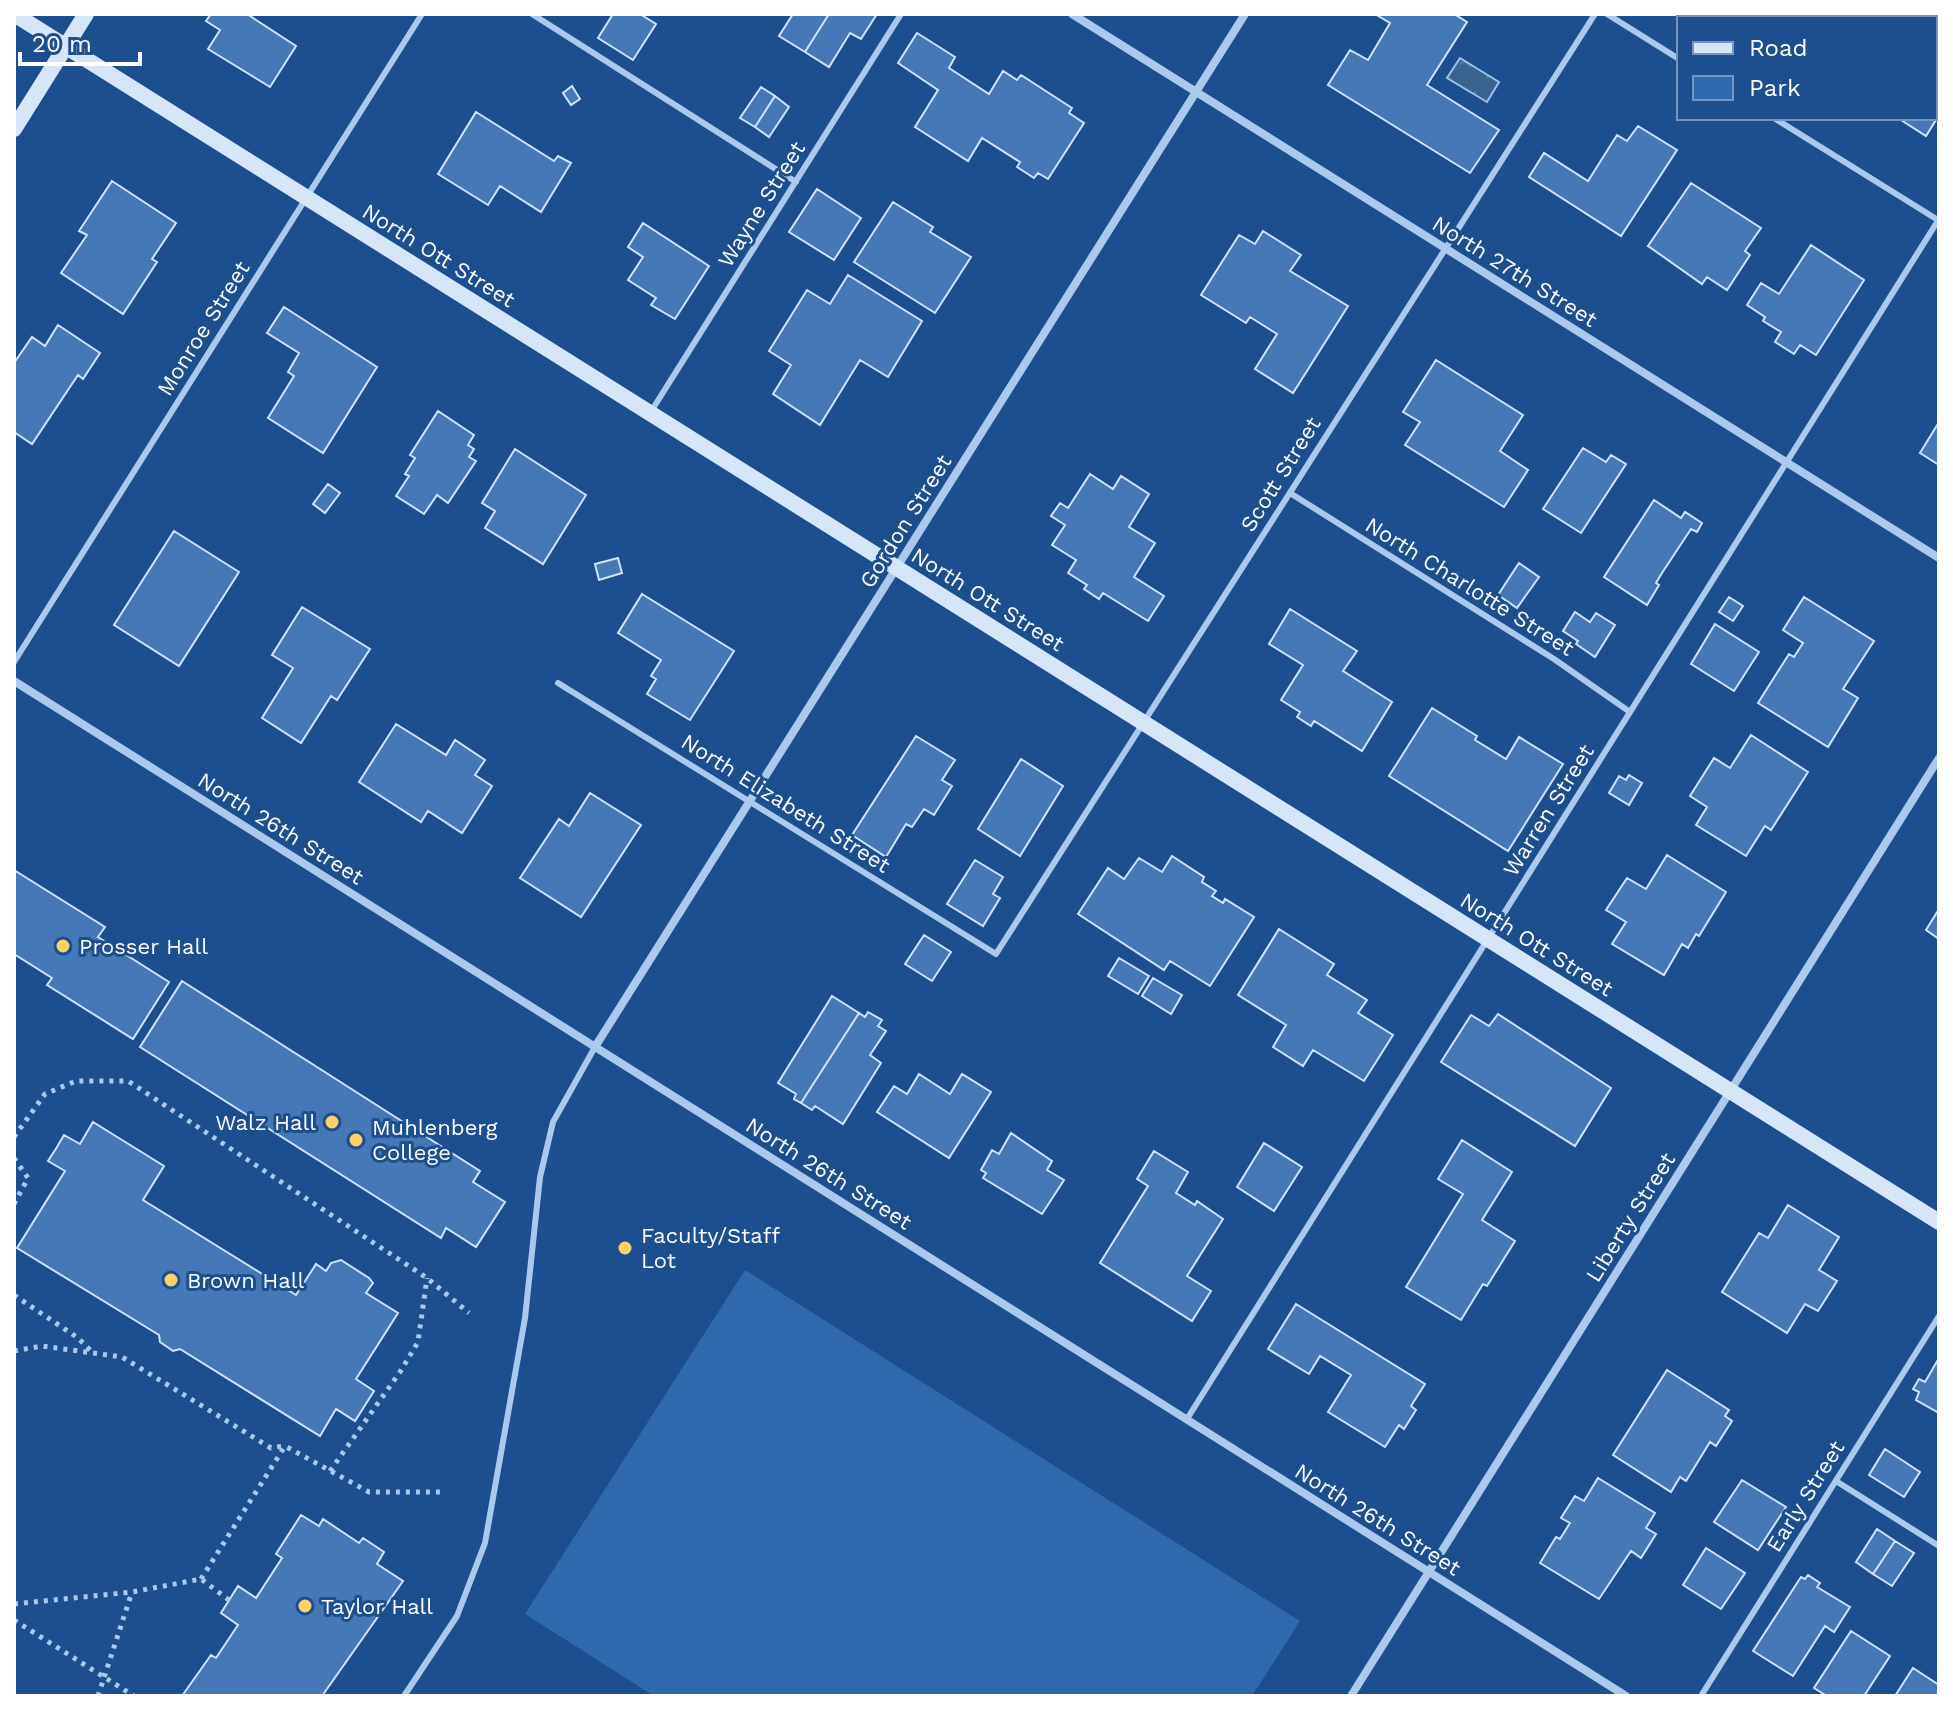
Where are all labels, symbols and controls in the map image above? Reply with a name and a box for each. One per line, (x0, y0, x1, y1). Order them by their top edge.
scale bar (20, 16, 140, 66)
legend (1677, 16, 1937, 120)
text: 20 m (32, 30, 92, 58)
text: Road (1749, 34, 1808, 62)
text: Park (1749, 74, 1801, 102)
street label: Wayne Street (713, 137, 810, 272)
street label: North Ott Street (358, 198, 520, 312)
street label: North 27th Street (1428, 211, 1602, 332)
street label: Monroe Street (152, 256, 255, 400)
street label: Scott Street (1235, 412, 1326, 536)
street label: Gordon Street (855, 450, 956, 592)
street label: North Charlotte Street (1361, 512, 1579, 661)
street label: North Ott Street (907, 542, 1069, 656)
street label: North Elizabeth Street (677, 729, 895, 878)
street label: Warren Street (1498, 740, 1599, 881)
street label: North 26th Street (193, 767, 368, 890)
street label: North Ott Street (1456, 887, 1618, 1001)
place label: Prosser Hall (79, 934, 208, 959)
marker: Prosser Hall (54, 937, 72, 955)
place label: Walz Hall (215, 1110, 316, 1135)
street label: North 26th Street (741, 1112, 916, 1235)
marker: Walz Hall (323, 1113, 341, 1131)
place label: Muhlenberg College (372, 1115, 498, 1165)
marker: Muhlenberg College (347, 1131, 365, 1149)
street label: Liberty Street (1581, 1148, 1680, 1286)
place label: Faculty/Staff Lot (641, 1223, 781, 1273)
marker: Faculty/Staff Lot (616, 1239, 634, 1257)
place label: Brown Hall (187, 1268, 305, 1293)
marker: Brown Hall (162, 1271, 180, 1289)
street label: Early Street (1761, 1436, 1849, 1556)
street label: North 26th Street (1290, 1458, 1465, 1581)
place label: Taylor Hall (321, 1594, 433, 1619)
marker: Taylor Hall (296, 1597, 314, 1615)

